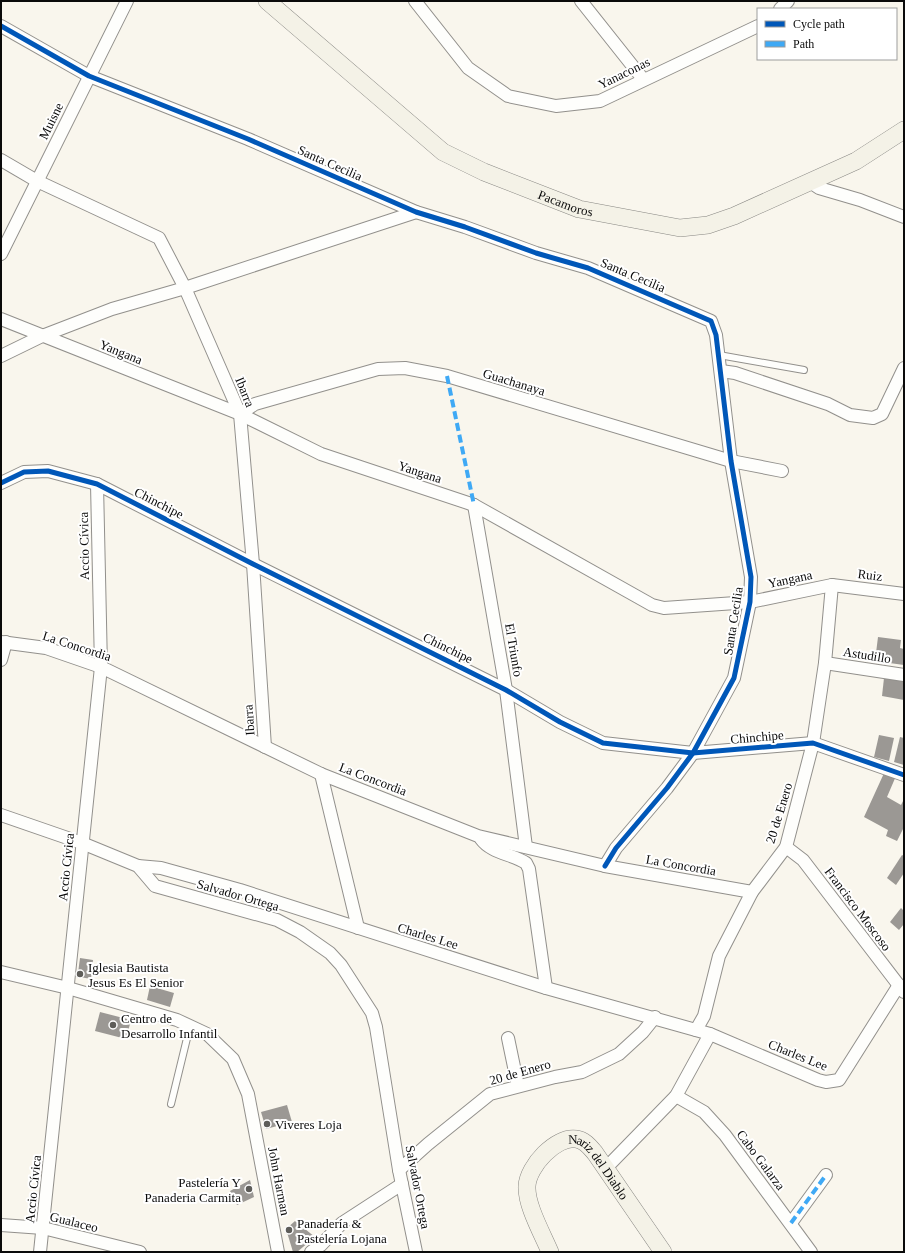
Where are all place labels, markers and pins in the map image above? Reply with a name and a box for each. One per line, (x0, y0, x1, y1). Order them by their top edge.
place label: Iglesia Bautista Jesus Es El Senior (88, 960, 184, 990)
marker: Iglesia Bautista Jesus Es El Senior (75, 969, 85, 979)
place label: Centro de Desarrollo Infantil (121, 1011, 218, 1041)
marker: Centro de Desarrollo Infantil (108, 1020, 118, 1030)
place label: Viveres Loja (275, 1117, 342, 1132)
marker: Viveres Loja (262, 1119, 272, 1129)
place label: Pastelería Y Panaderia Carmita (145, 1175, 242, 1205)
marker: Pastelería Y Panaderia Carmita (244, 1184, 254, 1194)
place label: Panadería & Pastelería Lojana (297, 1216, 387, 1246)
marker: Panadería & Pastelería Lojana (284, 1225, 294, 1235)

